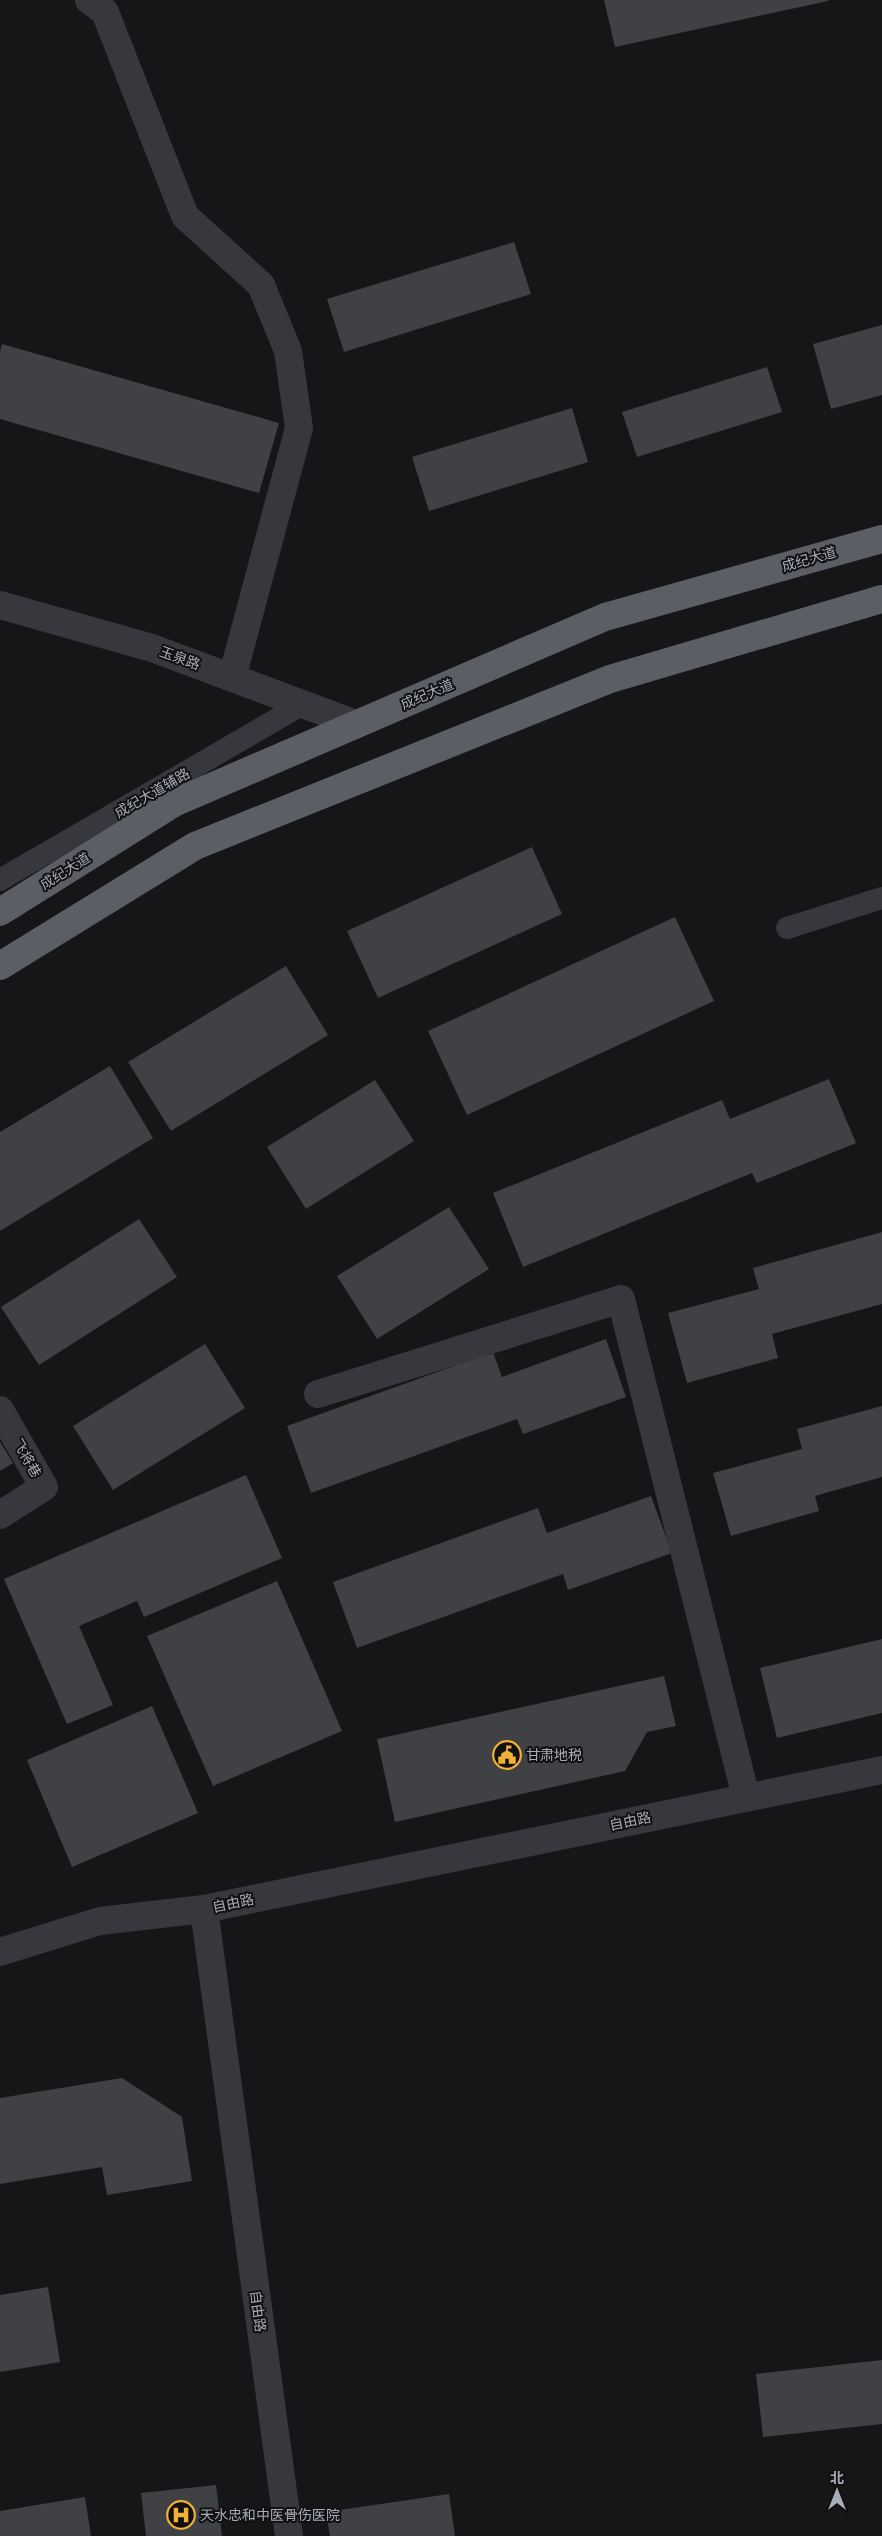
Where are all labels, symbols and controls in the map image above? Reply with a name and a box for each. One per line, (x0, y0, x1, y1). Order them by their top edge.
street label: 成纪大道 (780, 544, 838, 574)
street label: 玉泉路 (158, 643, 202, 673)
street label: 成纪大道 (398, 676, 456, 712)
street label: 成纪大道辅路 (112, 765, 192, 821)
street label: 成纪大道 (37, 849, 93, 893)
street label: 飞将巷 (10, 1436, 44, 1480)
public building icon: 甘肃地税 (492, 1740, 522, 1770)
place label: 甘肃地税 (526, 1747, 582, 1763)
street label: 自由路 (608, 1809, 652, 1833)
street label: 自由路 (211, 1891, 255, 1915)
street label: 自由路 (247, 2289, 269, 2333)
north arrow (812, 2466, 862, 2516)
text: 北 (830, 2470, 844, 2486)
hospital icon: 天水忠和中医骨伤医院 (166, 2500, 196, 2530)
place label: 天水忠和中医骨伤医院 (200, 2507, 340, 2523)

